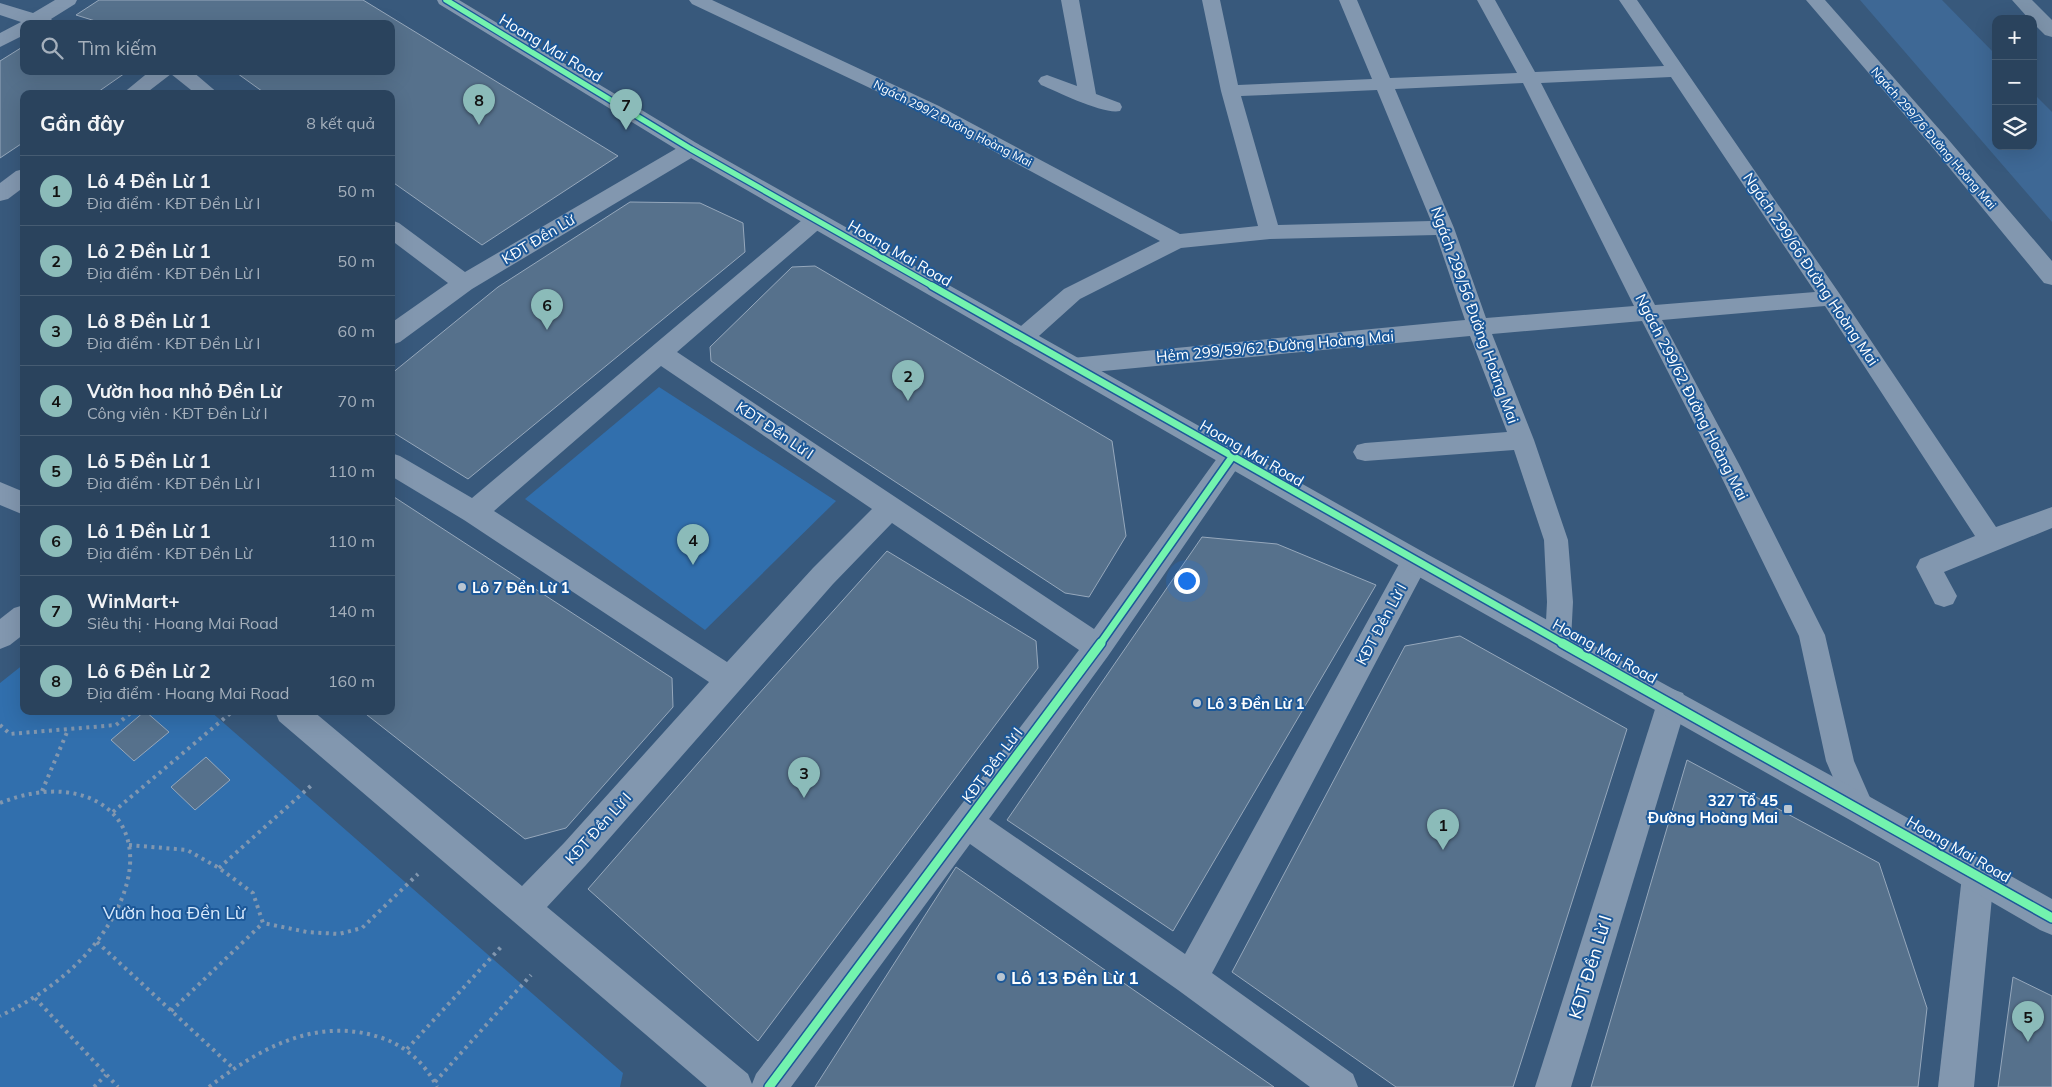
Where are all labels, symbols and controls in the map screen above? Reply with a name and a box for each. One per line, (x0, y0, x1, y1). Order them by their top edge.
street label: Hoang Mai Road (496, 10, 606, 86)
map controls (1992, 15, 2037, 150)
button: + (1992, 15, 2037, 60)
search box (20, 20, 395, 75)
icon: search (38, 34, 66, 62)
text: Tìm kiếm (78, 36, 157, 60)
button: − (1992, 60, 2037, 105)
street label: Ngách 299/76 Đường Hoàng Mai (1868, 64, 2000, 212)
street label: Ngách 299/2 Đường Hoàng Mai (871, 76, 1035, 170)
pin: 8 (463, 84, 495, 125)
pin: 7 (610, 89, 642, 130)
button: layers (1992, 105, 2037, 150)
text: Gần đây (40, 110, 124, 136)
text: 8 kết quả (306, 113, 375, 133)
text: Lô 4 Đền Lừ 1 (87, 169, 211, 193)
street label: Ngách 299/66 Đường Hoàng Mai (1739, 169, 1883, 369)
text: 1 (51, 181, 61, 201)
text: 50 m (338, 181, 375, 201)
text: Địa điểm · KĐT Đền Lừ I (87, 193, 260, 213)
street label: Ngách 299/56 Đường Hoàng Mai (1427, 204, 1523, 426)
street label: KĐT Đền Lừ (498, 209, 579, 268)
street label: Hoang Mai Road (845, 216, 955, 290)
text: Lô 2 Đền Lừ 1 (87, 239, 211, 263)
text: 2 (51, 251, 61, 271)
text: 50 m (338, 251, 375, 271)
text: Địa điểm · KĐT Đền Lừ I (87, 263, 260, 283)
pin: 6 (531, 289, 563, 330)
street label: Ngách 299/62 Đường Hoàng Mai (1632, 291, 1752, 503)
text: Lô 8 Đền Lừ 1 (87, 309, 211, 333)
text: 3 (51, 321, 61, 341)
text: 60 m (338, 321, 375, 341)
street label: Hẻm 299/59/62 Đường Hoàng Mai (1155, 326, 1395, 366)
text: Địa điểm · KĐT Đền Lừ I (87, 333, 260, 353)
pin: 2 (892, 360, 924, 401)
text: Vườn hoa nhỏ Đền Lừ (87, 379, 281, 403)
text: 4 (51, 391, 61, 411)
text: 70 m (338, 391, 375, 411)
street label: KĐT Đền Lừ I (733, 397, 817, 463)
text: Công viên · KĐT Đền Lừ I (87, 403, 268, 423)
street label: Hoang Mai Road (1197, 416, 1307, 490)
text: Lô 5 Đền Lừ 1 (87, 449, 211, 473)
text: 5 (51, 461, 61, 481)
text: 110 m (328, 461, 375, 481)
text: Địa điểm · KĐT Đền Lừ I (87, 473, 260, 493)
text: Lô 1 Đền Lừ 1 (87, 519, 211, 543)
pin: 4 (677, 524, 709, 565)
text: 6 (51, 531, 61, 551)
text: 110 m (328, 531, 375, 551)
text: Địa điểm · KĐT Đền Lừ (87, 543, 252, 563)
your location (1174, 568, 1200, 594)
place label: Lô 7 Đền Lừ 1 (472, 578, 570, 597)
street label: KĐT Đền Lừ I (1352, 580, 1410, 668)
marker: Lô 7 Đền Lừ 1 (456, 581, 468, 593)
text: WinMart+ (87, 589, 180, 613)
text: 7 (51, 601, 61, 621)
text: 140 m (328, 601, 375, 621)
text: Siêu thị · Hoang Mai Road (87, 613, 278, 633)
street label: Hoang Mai Road (1549, 614, 1661, 688)
text: Lô 6 Đền Lừ 2 (87, 659, 211, 683)
text: 8 (51, 671, 61, 691)
text: 160 m (328, 671, 375, 691)
text: Địa điểm · Hoang Mai Road (87, 683, 289, 703)
place label: Lô 3 Đền Lừ 1 (1207, 694, 1305, 713)
marker: Lô 3 Đền Lừ 1 (1191, 697, 1203, 709)
street label: KĐT Đền Lừ I (957, 724, 1027, 806)
pin: 3 (788, 757, 820, 798)
street label: KĐT Đền Lừ I (561, 788, 635, 868)
place label: 327 Tổ 45 Đường Hoàng Mai (1647, 791, 1778, 827)
marker: 327 Tổ 45 Đường Hoàng Mai (1782, 803, 1794, 815)
pin: 1 (1427, 809, 1459, 850)
street label: Hoang Mai Road (1904, 812, 2014, 886)
park label: Vườn hoa Đền Lừ (103, 901, 247, 924)
street label: KĐT Đền Lừ I (1563, 912, 1617, 1022)
place label: Lô 13 Đền Lừ 1 (1011, 966, 1139, 989)
marker: Lô 13 Đền Lừ 1 (995, 971, 1007, 983)
pin: 5 (2012, 1001, 2044, 1042)

